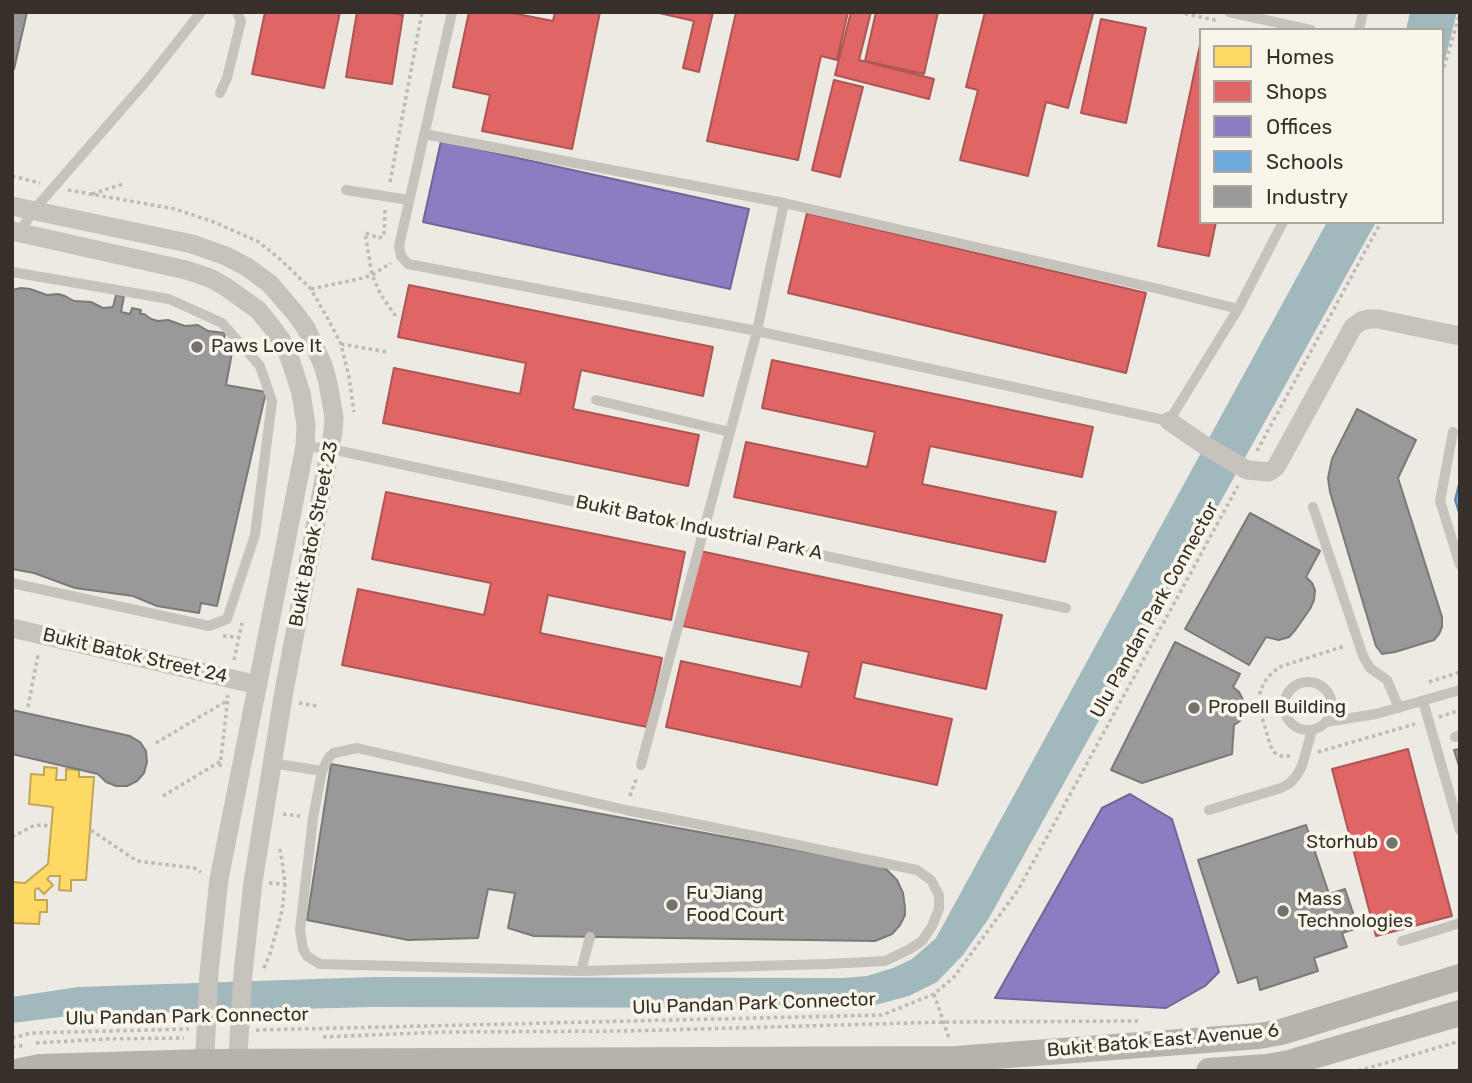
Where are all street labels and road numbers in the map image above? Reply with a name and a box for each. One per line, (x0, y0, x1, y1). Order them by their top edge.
street label: Bukit Batok Street 23 (285, 439, 343, 629)
street label: Bukit Batok Industrial Park A (574, 491, 824, 565)
street label: Ulu Pandan Park Connector (1086, 498, 1224, 722)
street label: Bukit Batok Street 24 (40, 624, 230, 688)
street label: Ulu Pandan Park Connector (632, 988, 876, 1020)
street label: Ulu Pandan Park Connector (65, 1003, 309, 1031)
street label: Bukit Batok East Avenue 6 (1046, 1019, 1280, 1063)

